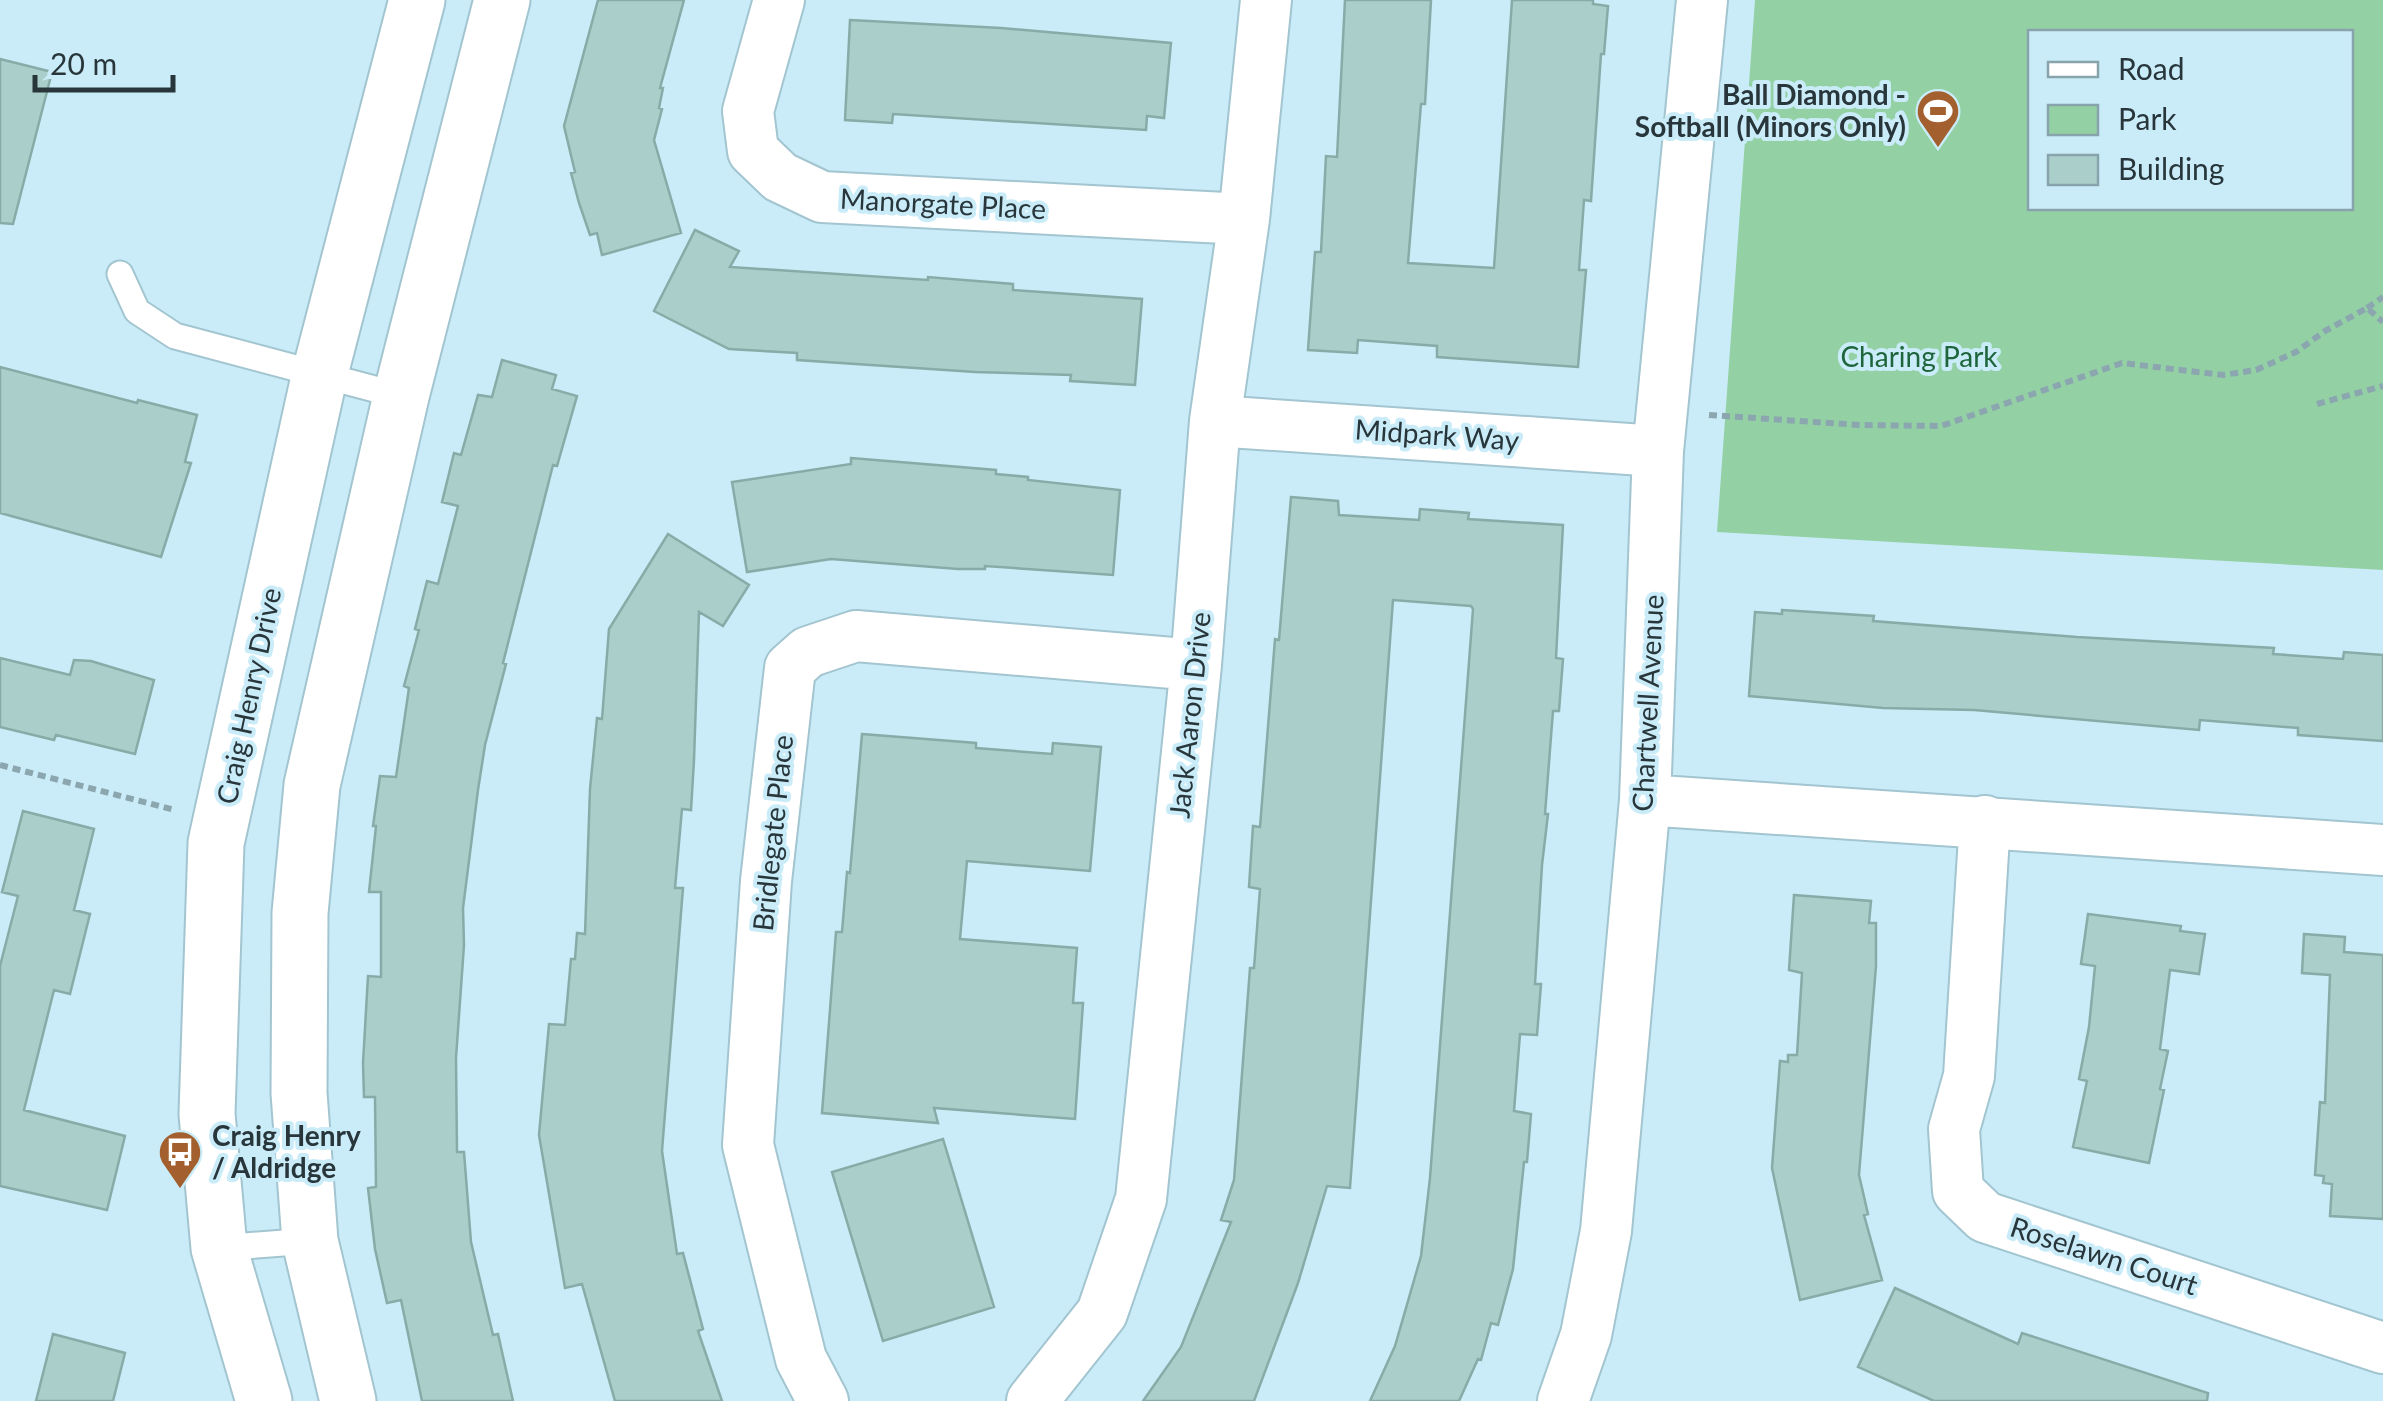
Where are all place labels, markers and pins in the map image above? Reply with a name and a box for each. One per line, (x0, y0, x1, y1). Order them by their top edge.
place label: Ball Diamond - Softball (Minors Only) (1635, 77, 1906, 143)
sports icon: Ball Diamond - Softball (Minors Only) (1915, 88, 1961, 149)
place label: Craig Henry / Aldridge (212, 1118, 361, 1184)
bus stop icon: Craig Henry / Aldridge (157, 1129, 203, 1190)

